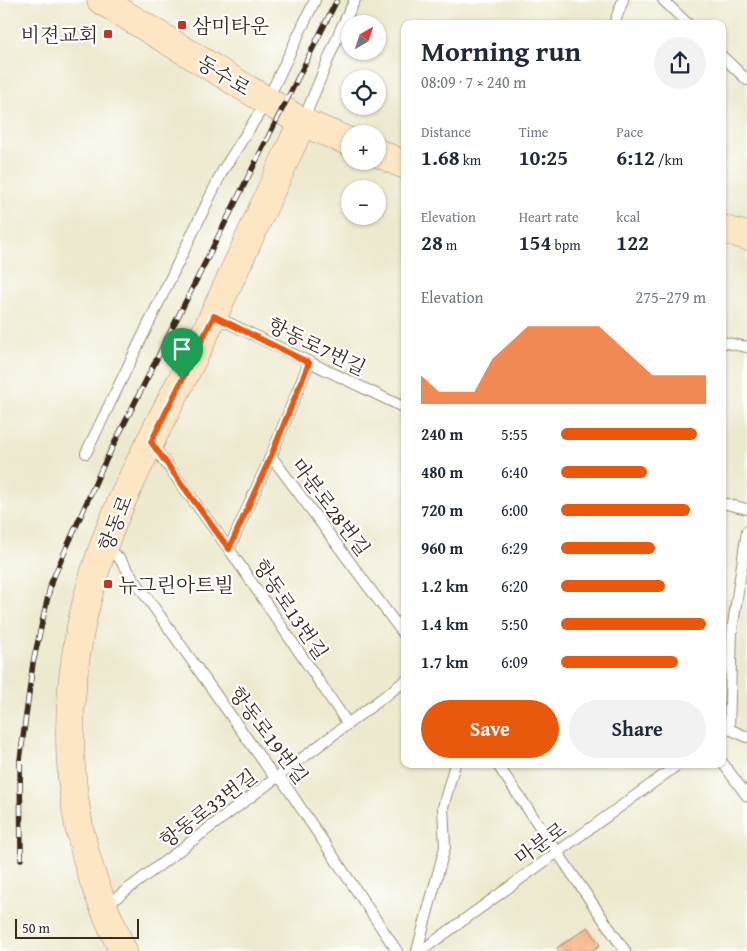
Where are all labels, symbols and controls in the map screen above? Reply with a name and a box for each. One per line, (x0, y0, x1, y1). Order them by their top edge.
place label: 삼미타운 (192, 11, 269, 40)
north arrow (341, 15, 386, 60)
map controls (341, 15, 386, 225)
marker: 삼미타운 (176, 19, 188, 31)
place label: 비젼교회 (21, 20, 98, 49)
marker: 비젼교회 (102, 28, 114, 40)
text: Morning run (421, 30, 581, 71)
button: share (654, 37, 706, 89)
street label: 동수로 (192, 48, 256, 102)
button: locate (341, 70, 386, 115)
text: 08:09 · 7 × 240 m (421, 70, 526, 94)
text: Distance (421, 122, 471, 142)
text: Time (519, 122, 548, 142)
text: Pace (616, 122, 643, 142)
button: + (341, 125, 386, 170)
text: 1.68 (421, 142, 460, 173)
text: 10:25 (519, 142, 568, 173)
text: 6:12 (616, 142, 655, 173)
text: km (460, 150, 481, 170)
text: /km (655, 150, 683, 170)
button: − (341, 180, 386, 225)
text: Elevation (421, 207, 476, 227)
text: Heart rate (519, 207, 579, 227)
text: kcal (616, 207, 640, 227)
text: 28 (421, 227, 443, 258)
text: 154 (519, 227, 551, 258)
text: 122 (616, 227, 649, 258)
text: m (443, 235, 457, 255)
text: bpm (551, 235, 581, 255)
text: Elevation (421, 285, 484, 309)
text: 275–279 m (636, 285, 706, 309)
street label: 항동로7번길 (263, 310, 371, 382)
pin (161, 328, 203, 379)
icon: arrive (168, 335, 196, 363)
text: 240 m (421, 422, 463, 446)
text: 5:55 (501, 422, 528, 446)
street label: 마분로28번길 (285, 452, 377, 562)
text: 480 m (421, 460, 463, 484)
text: 6:40 (501, 460, 528, 484)
street label: 항동로 (91, 491, 139, 555)
text: 720 m (421, 498, 463, 522)
text: 6:00 (501, 498, 528, 522)
text: 960 m (421, 536, 463, 560)
text: 6:29 (501, 536, 528, 560)
street label: 항동로13번길 (247, 553, 335, 665)
place label: 뉴그린아트빌 (118, 570, 234, 599)
text: 1.2 km (421, 574, 468, 598)
text: 6:20 (501, 574, 528, 598)
marker: 뉴그린아트빌 (102, 578, 114, 590)
text: 1.4 km (421, 612, 468, 636)
text: 5:50 (501, 612, 528, 636)
text: 1.7 km (421, 650, 468, 674)
text: 6:09 (501, 650, 528, 674)
street label: 항동로19번길 (223, 680, 315, 790)
button: Save (421, 700, 559, 758)
button: Share (569, 700, 706, 758)
street label: 항동로33번길 (153, 762, 263, 854)
street label: 마분로 (508, 814, 572, 872)
scale bar (15, 916, 139, 939)
text: 50 m (22, 918, 50, 938)

